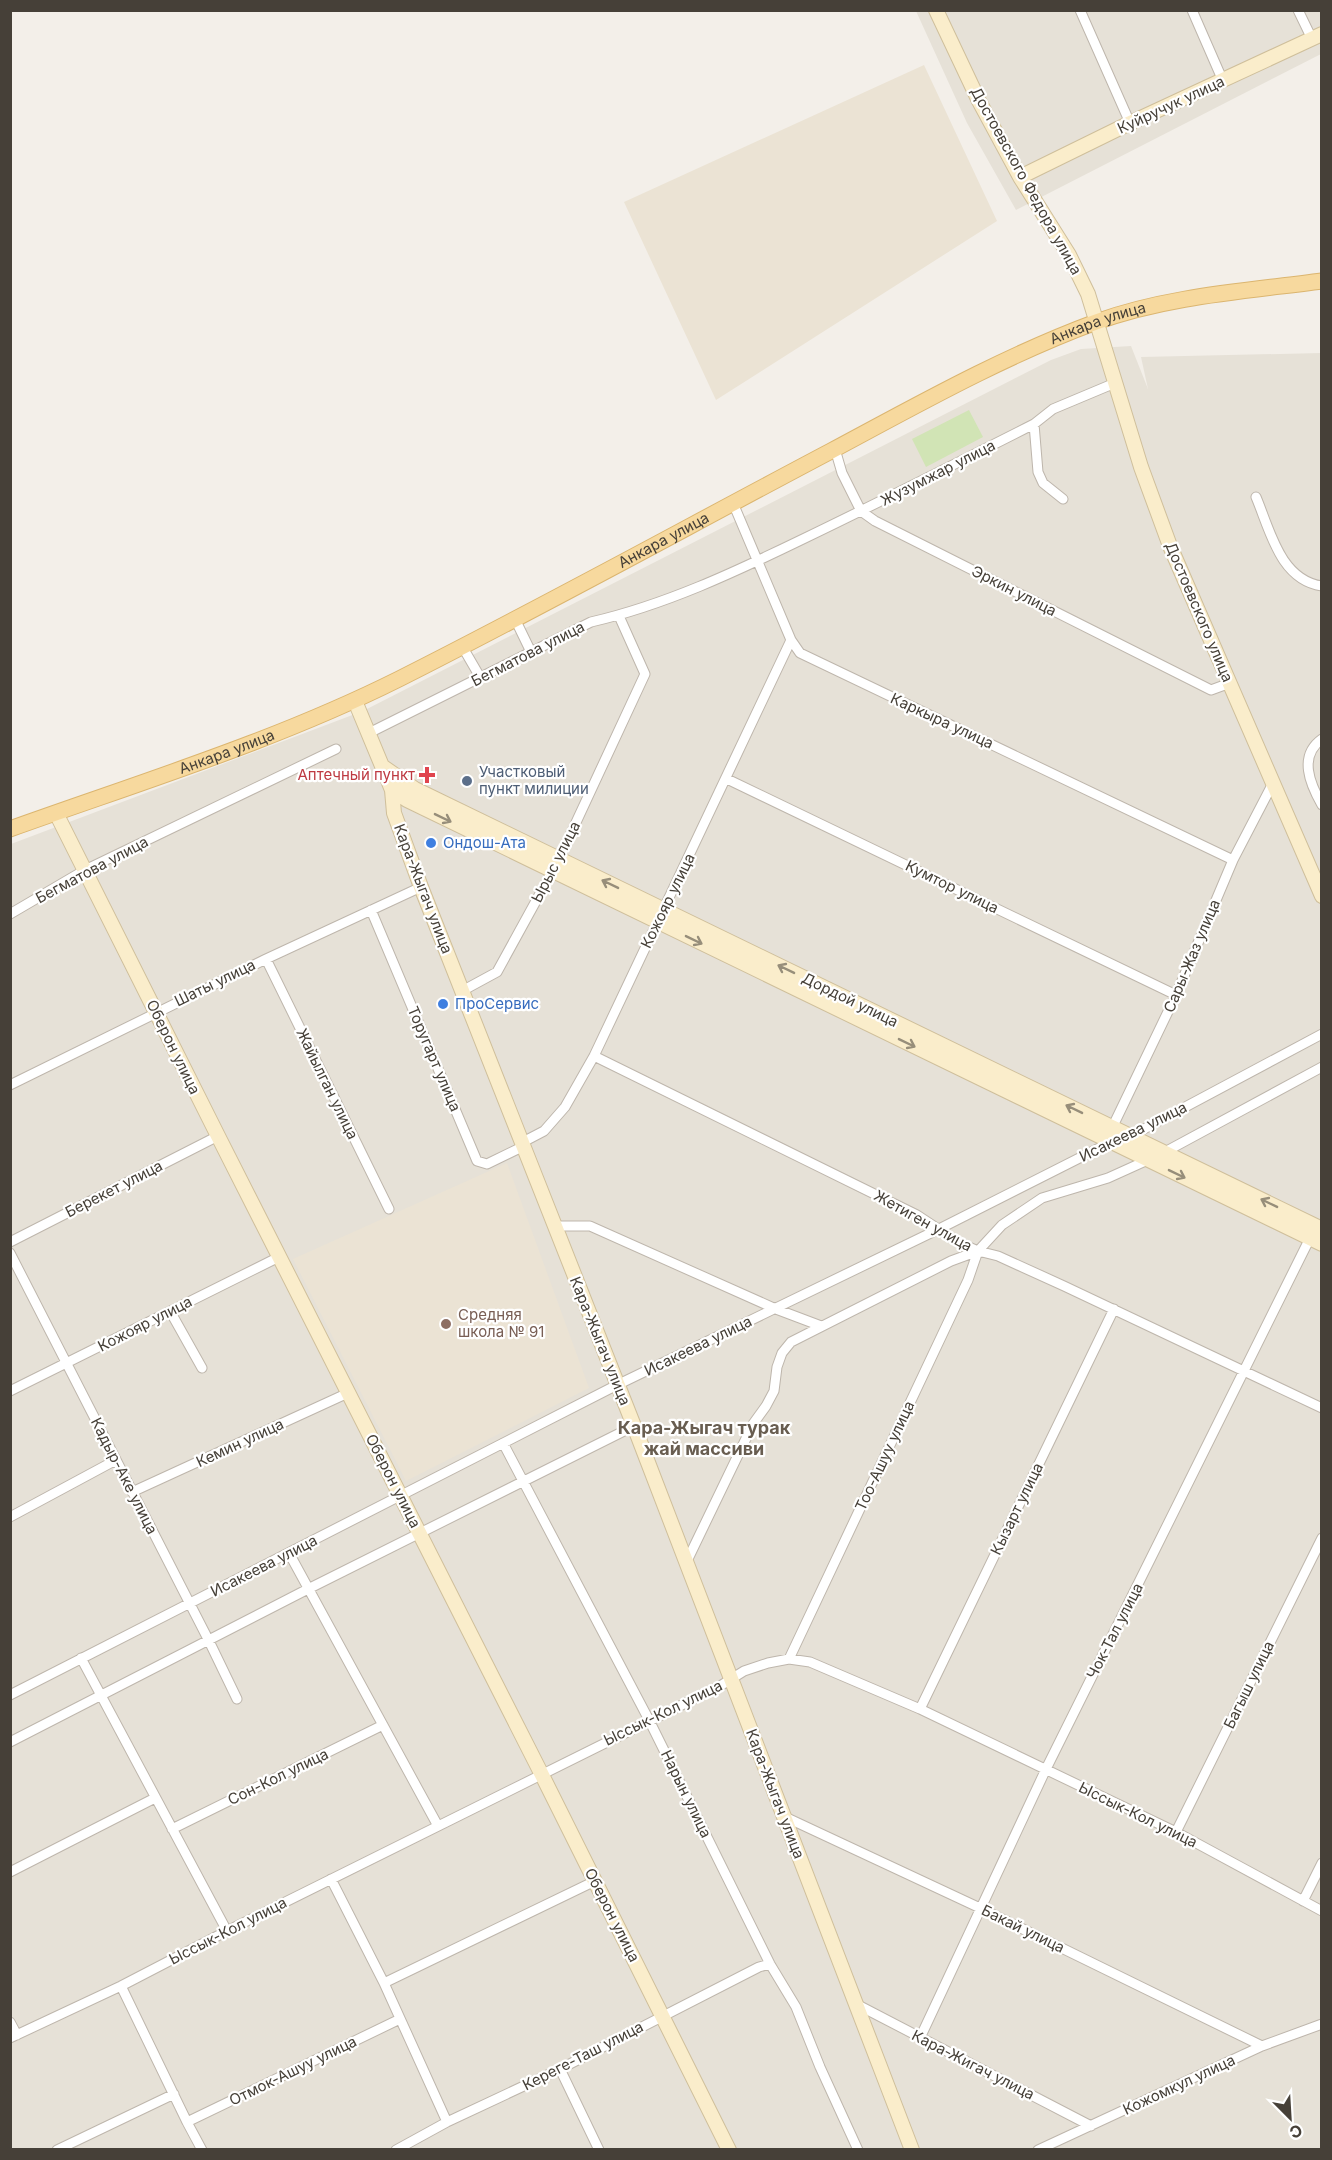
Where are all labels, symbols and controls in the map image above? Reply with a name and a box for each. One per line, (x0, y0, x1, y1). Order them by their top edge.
street label: Куйручук улица (1114, 71, 1227, 138)
street label: Достоевского Федора улица (967, 84, 1086, 278)
street label: Анкара улица (1047, 298, 1148, 348)
street label: Жузумжар улица (877, 435, 998, 510)
street label: Анкара улица (615, 508, 712, 572)
street label: Достоевского улица (1161, 539, 1238, 685)
street label: Эркин улица (969, 561, 1060, 620)
street label: Бегматова улица (468, 617, 588, 690)
street label: Каркыра улица (888, 688, 997, 753)
street label: Анкара улица (176, 725, 277, 778)
place label: Участковый пункт милиции (479, 762, 589, 798)
place label: Аптечный пункт (298, 765, 415, 784)
marker: Аптечный пункт (420, 768, 434, 782)
marker: Участковый пункт милиции (460, 774, 474, 788)
one-way arrow (434, 812, 452, 824)
street label: Ырыс улица (527, 818, 584, 906)
street label: Кара-Жыгач улица (390, 821, 457, 956)
street label: Бегматова улица (32, 832, 151, 907)
place label: Ондош-Ата (443, 833, 526, 852)
marker: Ондош-Ата (424, 836, 438, 850)
street label: Кожояр улица (636, 850, 699, 951)
street label: Кумтор улица (903, 856, 1002, 917)
one-way arrow (602, 877, 620, 889)
street label: Сары-Жаз улица (1159, 896, 1224, 1015)
one-way arrow (684, 934, 702, 946)
street label: Шаты улица (171, 955, 258, 1010)
one-way arrow (777, 962, 795, 974)
street label: Дордой улица (799, 968, 901, 1031)
place label: ПроСервис (455, 994, 539, 1013)
street label: Оберон улица (142, 996, 205, 1097)
marker: ПроСервис (436, 997, 450, 1011)
street label: Торугарт улица (404, 1003, 465, 1114)
street label: Жайылган улица (292, 1025, 363, 1142)
one-way arrow (898, 1038, 916, 1050)
street label: Исакеева улица (1076, 1097, 1190, 1166)
one-way arrow (1066, 1103, 1084, 1115)
street label: Берекет улица (62, 1156, 166, 1221)
one-way arrow (1167, 1169, 1185, 1181)
street label: Жетиген улица (871, 1186, 976, 1255)
one-way arrow (1260, 1197, 1278, 1209)
street label: Кара-Жыгач улица (566, 1274, 635, 1408)
street label: Кожояр улица (94, 1292, 195, 1355)
place label: Средняя школа № 91 (458, 1305, 544, 1341)
street label: Исакеева улица (641, 1311, 755, 1380)
marker: Средняя школа № 91 (439, 1317, 453, 1331)
street label: Тоо-Ашуу улица (851, 1398, 918, 1514)
street label: Кадыр-Аке улица (87, 1414, 162, 1537)
street label: Кемин улица (193, 1414, 287, 1471)
district label: Кара-Жыгач турак жай массиви (618, 1417, 791, 1459)
street label: Оберон улица (362, 1431, 425, 1531)
street label: Кызарт улица (986, 1460, 1047, 1558)
street label: Исакеева улица (207, 1530, 320, 1601)
street label: Чок-Тал улица (1082, 1580, 1147, 1682)
street label: Багыш улица (1219, 1638, 1278, 1732)
street label: Ыссык-Кол улица (600, 1676, 725, 1750)
street label: Кара-Жыгач улица (742, 1726, 809, 1861)
street label: Сон-Кол улица (224, 1744, 331, 1809)
street label: Нарын улица (657, 1747, 716, 1841)
street label: Ыссык-Кол улица (1076, 1778, 1201, 1852)
street label: Оберон улица (581, 1865, 644, 1965)
street label: Ыссык-Кол улица (166, 1893, 290, 1968)
street label: Бакай улица (978, 1900, 1068, 1957)
street label: Кереге-Таш улица (519, 2017, 646, 2094)
street label: Кара-Жигач улица (909, 2025, 1038, 2104)
street label: Отмок-Ашуу улица (226, 2031, 360, 2110)
street label: Кожомкул улица (1120, 2050, 1238, 2119)
north arrow (1260, 2088, 1320, 2148)
text: С (1286, 2120, 1306, 2143)

